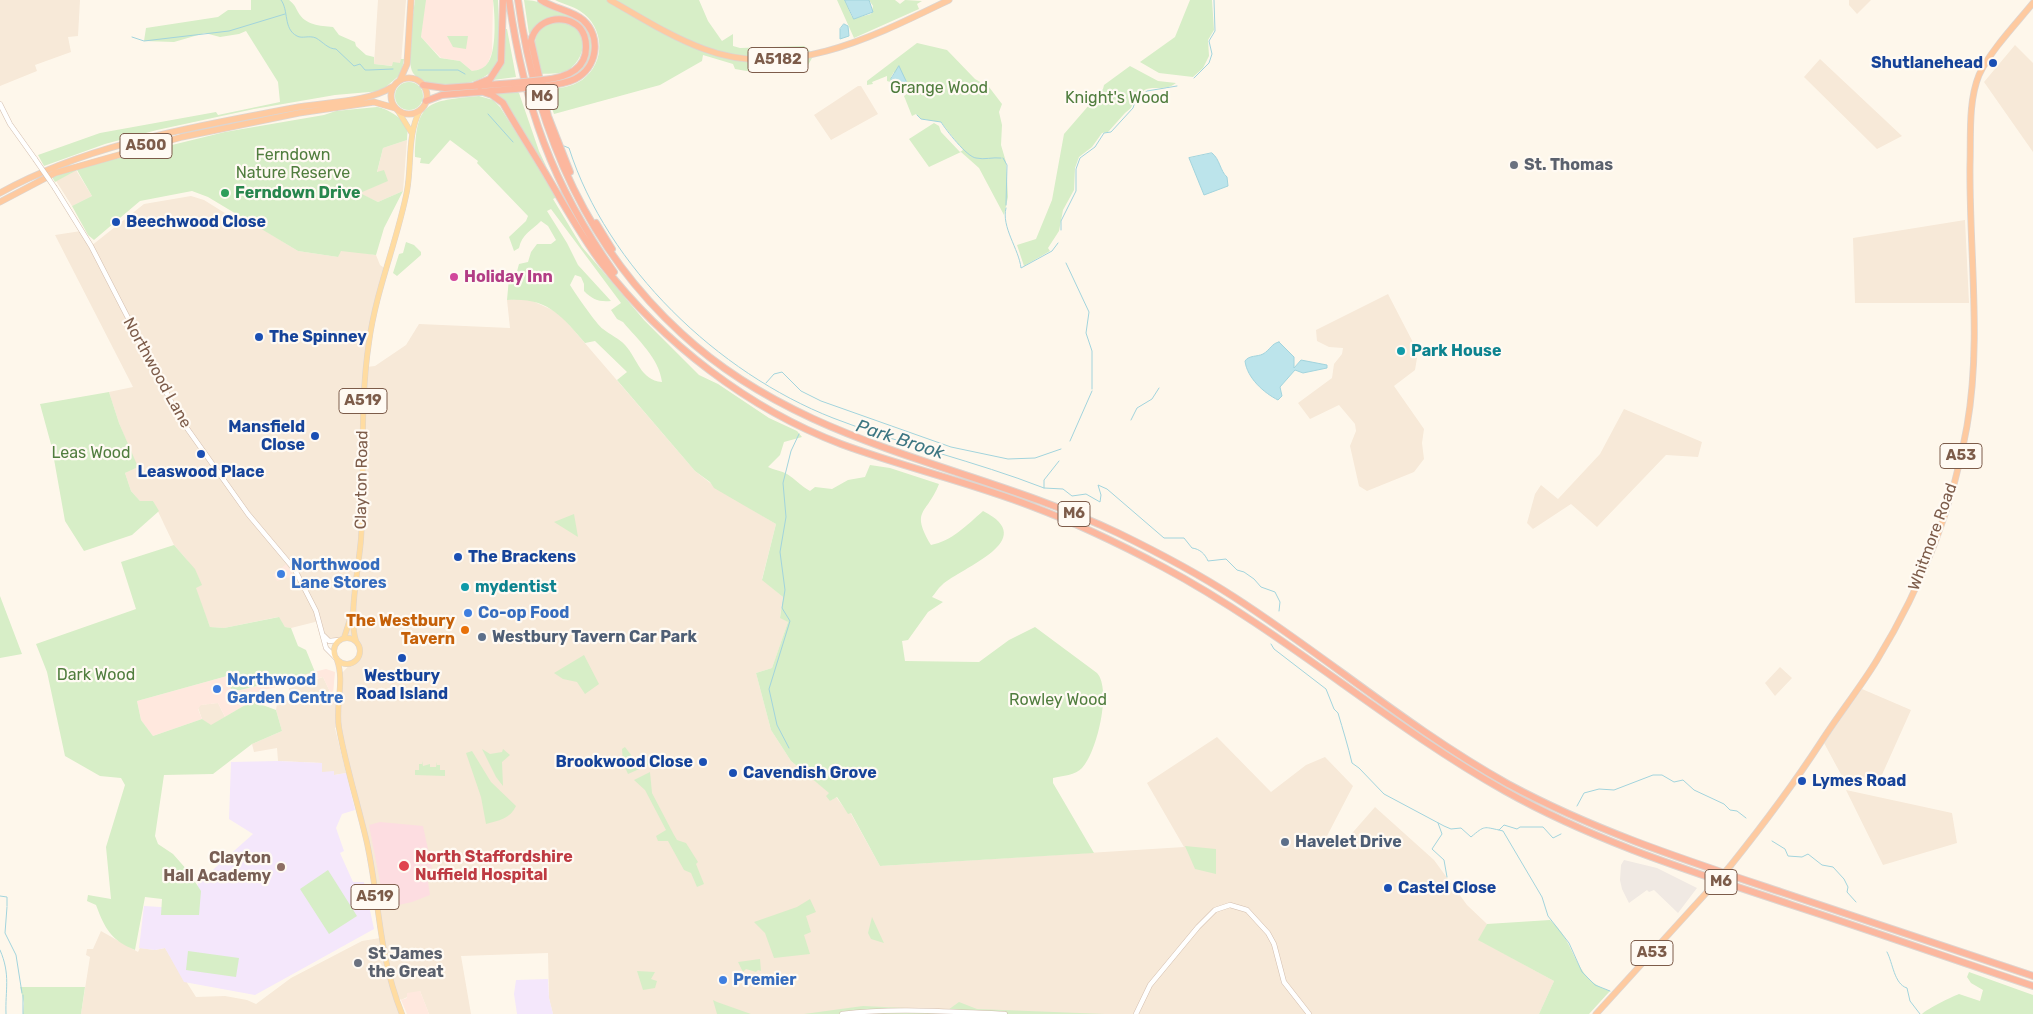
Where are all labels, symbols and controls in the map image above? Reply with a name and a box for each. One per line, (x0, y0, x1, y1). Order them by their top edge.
road number: A5182 (748, 48, 808, 72)
place label: Shutlanehead (1871, 53, 1983, 73)
marker: Shutlanehead (1987, 57, 1999, 69)
park label: Grange Wood (890, 78, 988, 98)
road number: M6 (526, 84, 558, 110)
park label: Knight's Wood (1065, 88, 1169, 108)
road number: A500 (120, 134, 172, 158)
park label: Ferndown Nature Reserve (236, 145, 350, 183)
place label: St. Thomas (1524, 155, 1613, 175)
marker: St. Thomas (1508, 159, 1520, 171)
place label: Ferndown Drive (235, 183, 361, 203)
marker: Ferndown Drive (219, 187, 231, 199)
place label: Beechwood Close (126, 212, 266, 232)
marker: Beechwood Close (110, 216, 122, 228)
place label: Holiday Inn (464, 267, 553, 287)
marker: Holiday Inn (448, 271, 460, 283)
street label: Northwood Lane (119, 314, 195, 432)
place label: The Spinney (269, 327, 367, 347)
marker: The Spinney (253, 331, 265, 343)
place label: Park House (1411, 341, 1501, 361)
marker: Park House (1395, 345, 1407, 357)
road number: A519 (339, 388, 387, 414)
water label: Park Brook (853, 416, 947, 464)
place label: Mansfield Close (228, 417, 305, 455)
marker: Mansfield Close (309, 430, 321, 442)
street label: Clayton Road (352, 430, 372, 530)
park label: Leas Wood (51, 443, 131, 463)
road number: A53 (1940, 444, 1982, 468)
marker: Leaswood Place (195, 448, 207, 460)
place label: Leaswood Place (137, 462, 265, 482)
street label: Whitmore Road (1905, 481, 1961, 593)
road number: M6 (1058, 502, 1090, 526)
place label: The Brackens (468, 547, 576, 567)
marker: The Brackens (452, 551, 464, 563)
place label: Northwood Lane Stores (291, 555, 387, 593)
marker: Northwood Lane Stores (275, 568, 287, 580)
place label: mydentist (475, 577, 557, 597)
marker: mydentist (459, 581, 471, 593)
place label: Co-op Food (478, 603, 569, 623)
marker: Co-op Food (462, 607, 474, 619)
place label: The Westbury Tavern (346, 611, 455, 649)
marker: The Westbury Tavern (459, 624, 471, 636)
place label: Westbury Tavern Car Park (492, 627, 697, 647)
marker: Westbury Tavern Car Park (476, 631, 488, 643)
marker: Westbury Road Island (396, 652, 408, 664)
park label: Dark Wood (57, 665, 135, 685)
place label: Westbury Road Island (356, 666, 448, 704)
place label: Northwood Garden Centre (227, 670, 344, 708)
marker: Northwood Garden Centre (211, 683, 223, 695)
park label: Rowley Wood (1009, 690, 1107, 710)
place label: Brookwood Close (555, 752, 693, 772)
marker: Brookwood Close (697, 756, 709, 768)
place label: Cavendish Grove (743, 763, 877, 783)
marker: Cavendish Grove (727, 767, 739, 779)
place label: Lymes Road (1812, 771, 1906, 791)
marker: Lymes Road (1796, 775, 1808, 787)
place label: Havelet Drive (1295, 832, 1402, 852)
marker: Havelet Drive (1279, 836, 1291, 848)
place label: North Staffordshire Nuffield Hospital (415, 847, 573, 885)
place label: Clayton Hall Academy (163, 848, 271, 886)
marker: North Staffordshire Nuffield Hospital (397, 859, 411, 873)
marker: Clayton Hall Academy (275, 861, 287, 873)
road number: M6 (1705, 870, 1737, 894)
place label: Castel Close (1398, 878, 1496, 898)
marker: Castel Close (1382, 882, 1394, 894)
road number: A519 (351, 884, 399, 910)
road number: A53 (1631, 940, 1673, 966)
place label: St James the Great (368, 944, 444, 982)
marker: St James the Great (352, 957, 364, 969)
place label: Premier (733, 970, 797, 990)
marker: Premier (717, 974, 729, 986)

